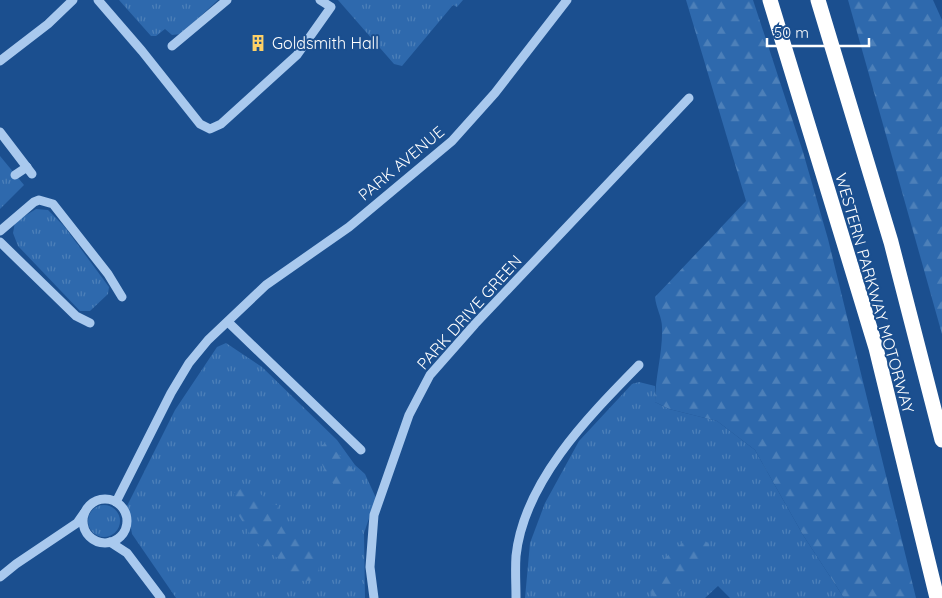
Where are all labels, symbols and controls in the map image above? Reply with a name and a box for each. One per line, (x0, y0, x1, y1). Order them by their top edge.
scale bar (767, 15, 870, 47)
text: 50 m (774, 23, 809, 42)
building icon: Goldsmith Hall (248, 33, 268, 53)
place label: Goldsmith Hall (272, 33, 379, 53)
street label: PARK AVENUE (354, 121, 448, 205)
street label: WESTERN PARKWAY MOTORWAY (831, 171, 919, 415)
street label: PARK DRIVE GREEN (412, 251, 526, 373)

